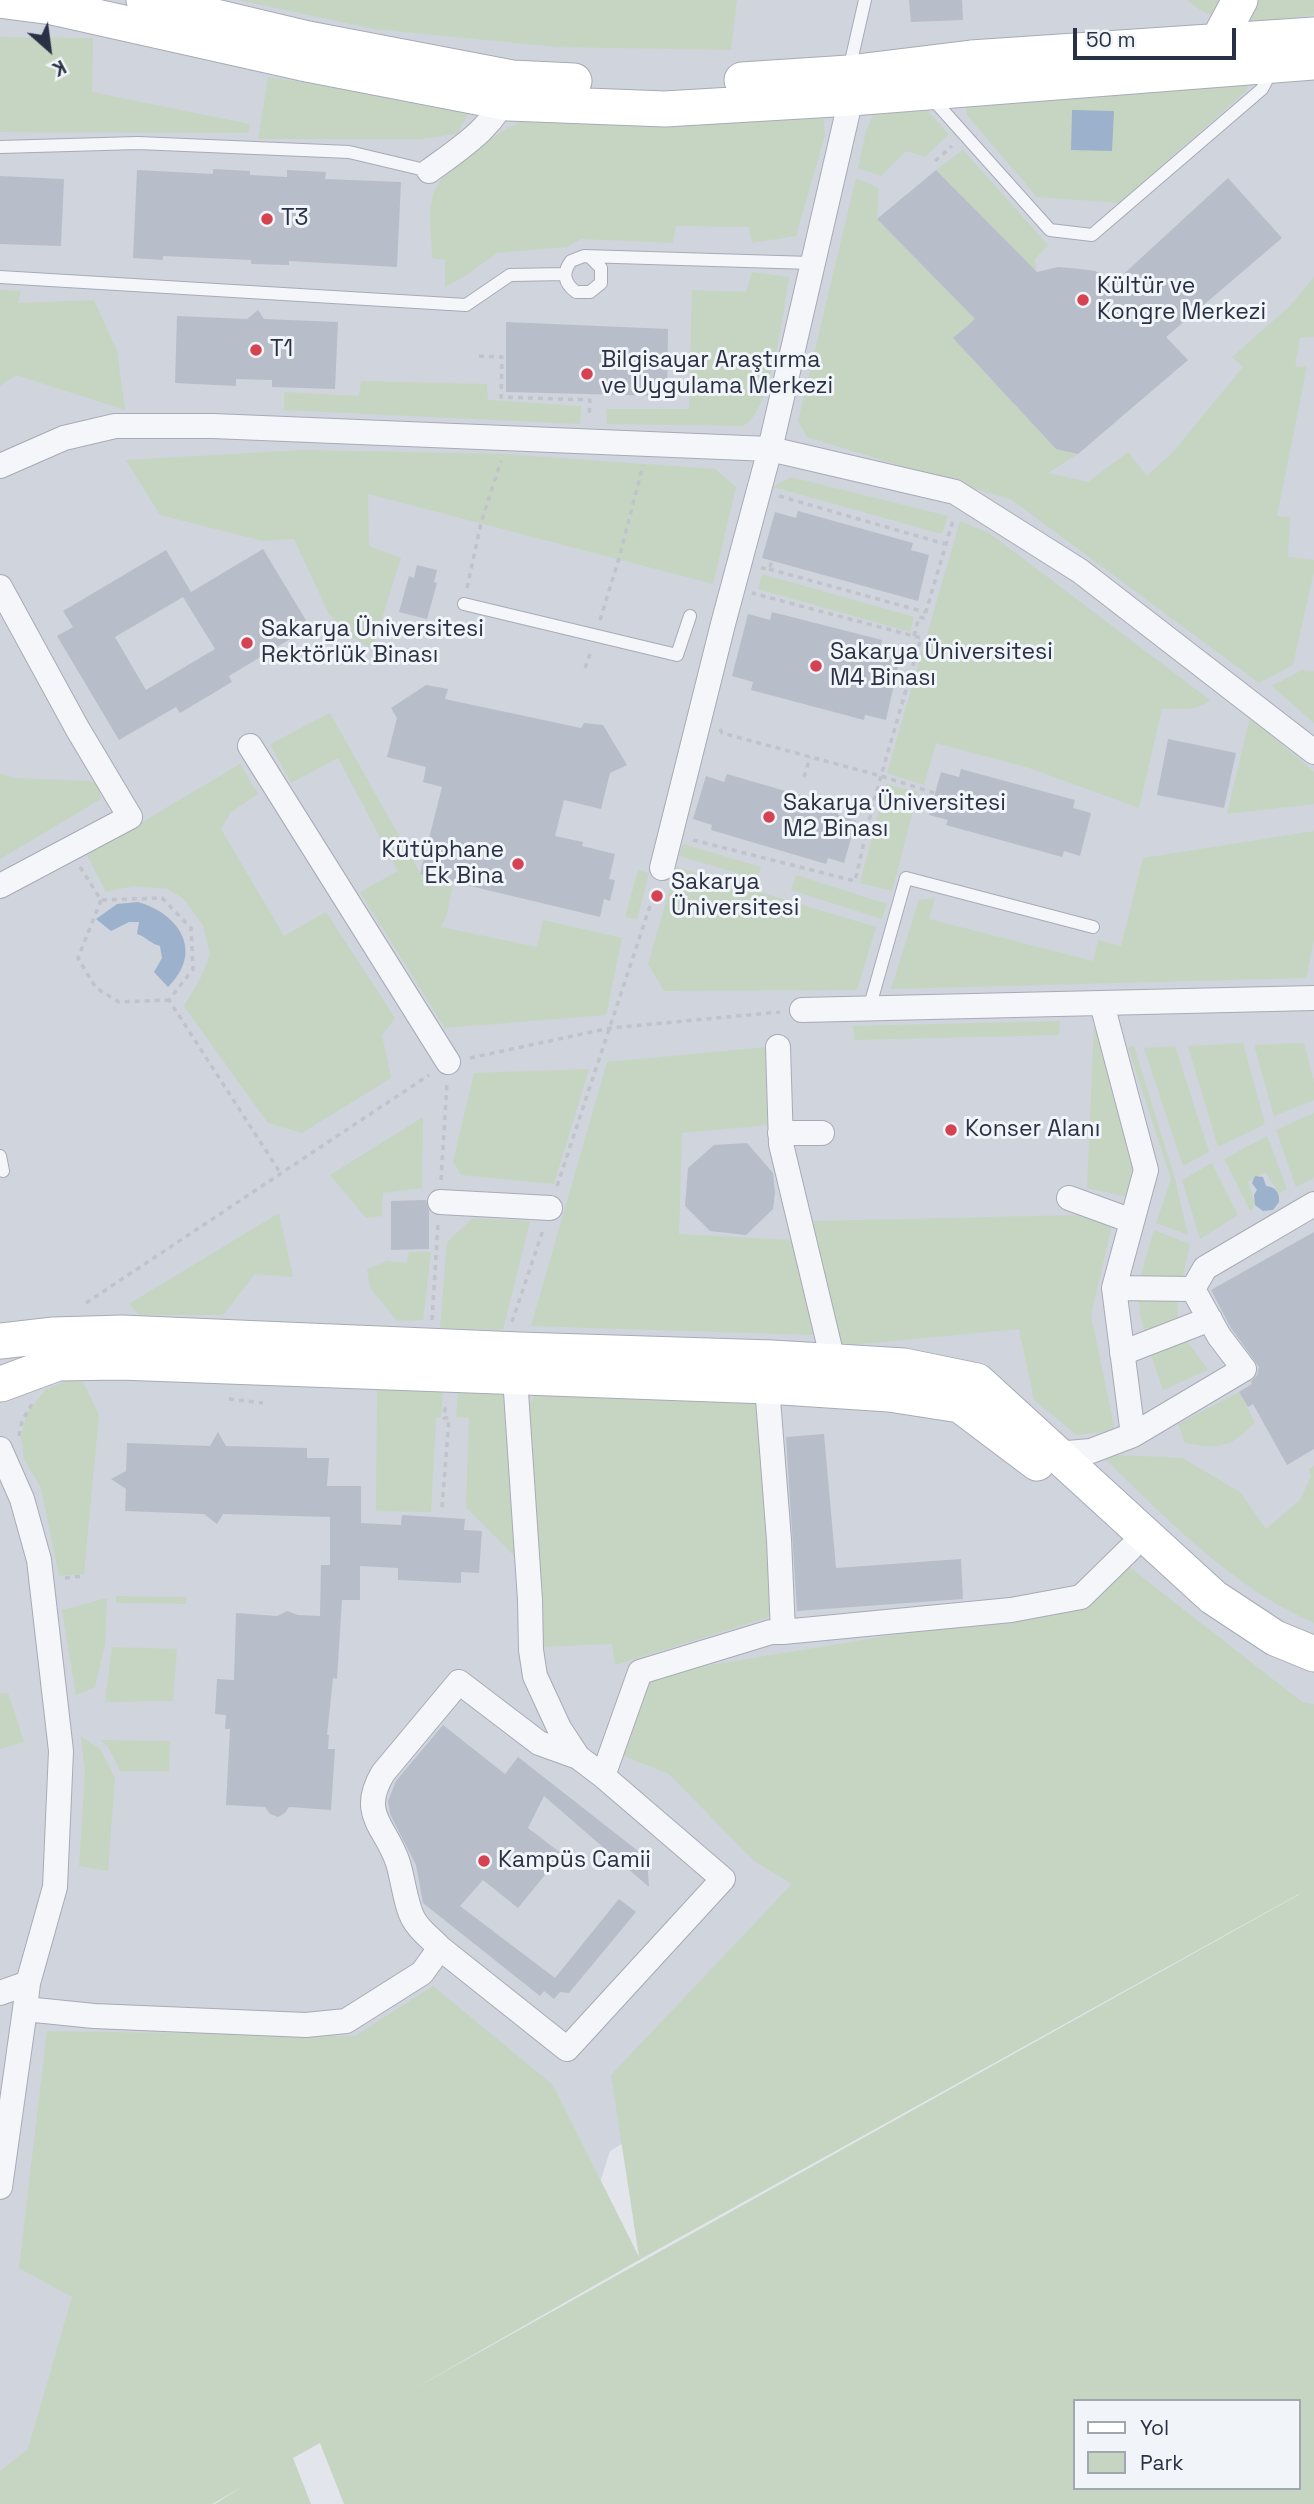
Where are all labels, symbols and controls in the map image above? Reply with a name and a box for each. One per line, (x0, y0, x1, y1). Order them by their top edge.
north arrow (14, 14, 84, 84)
scale bar (1076, 14, 1239, 58)
text: 50 m (1086, 26, 1136, 53)
text: K (48, 54, 70, 82)
place label: T3 (281, 205, 308, 233)
marker: T3 (259, 211, 275, 227)
place label: Kültür ve Kongre Merkezi (1097, 273, 1266, 327)
marker: Kültür ve Kongre Merkezi (1075, 292, 1091, 308)
place label: T1 (270, 336, 293, 364)
marker: T1 (248, 342, 264, 358)
place label: Bilgisayar Araştırma ve Uygulama Merkezi (601, 347, 833, 401)
marker: Bilgisayar Araştırma ve Uygulama Merkezi (579, 366, 595, 382)
place label: Sakarya Üniversitesi Rektörlük Binası (261, 616, 484, 670)
marker: Sakarya Üniversitesi Rektörlük Binası (239, 635, 255, 651)
place label: Sakarya Üniversitesi M4 Binası (830, 639, 1053, 693)
marker: Sakarya Üniversitesi M4 Binası (808, 658, 824, 674)
place label: Sakarya Üniversitesi M2 Binası (783, 790, 1006, 844)
marker: Sakarya Üniversitesi M2 Binası (761, 809, 777, 825)
place label: Kütüphane Ek Bina (382, 837, 504, 891)
marker: Kütüphane Ek Bina (510, 856, 526, 872)
place label: Sakarya Üniversitesi (671, 869, 799, 923)
marker: Sakarya Üniversitesi (649, 888, 665, 904)
place label: Konser Alanı (965, 1116, 1100, 1144)
marker: Konser Alanı (943, 1122, 959, 1138)
place label: Kampüs Camii (498, 1847, 651, 1875)
marker: Kampüs Camii (476, 1853, 492, 1869)
legend (1072, 2399, 1300, 2490)
text: Yol (1140, 2414, 1169, 2441)
text: Park (1140, 2449, 1184, 2476)

